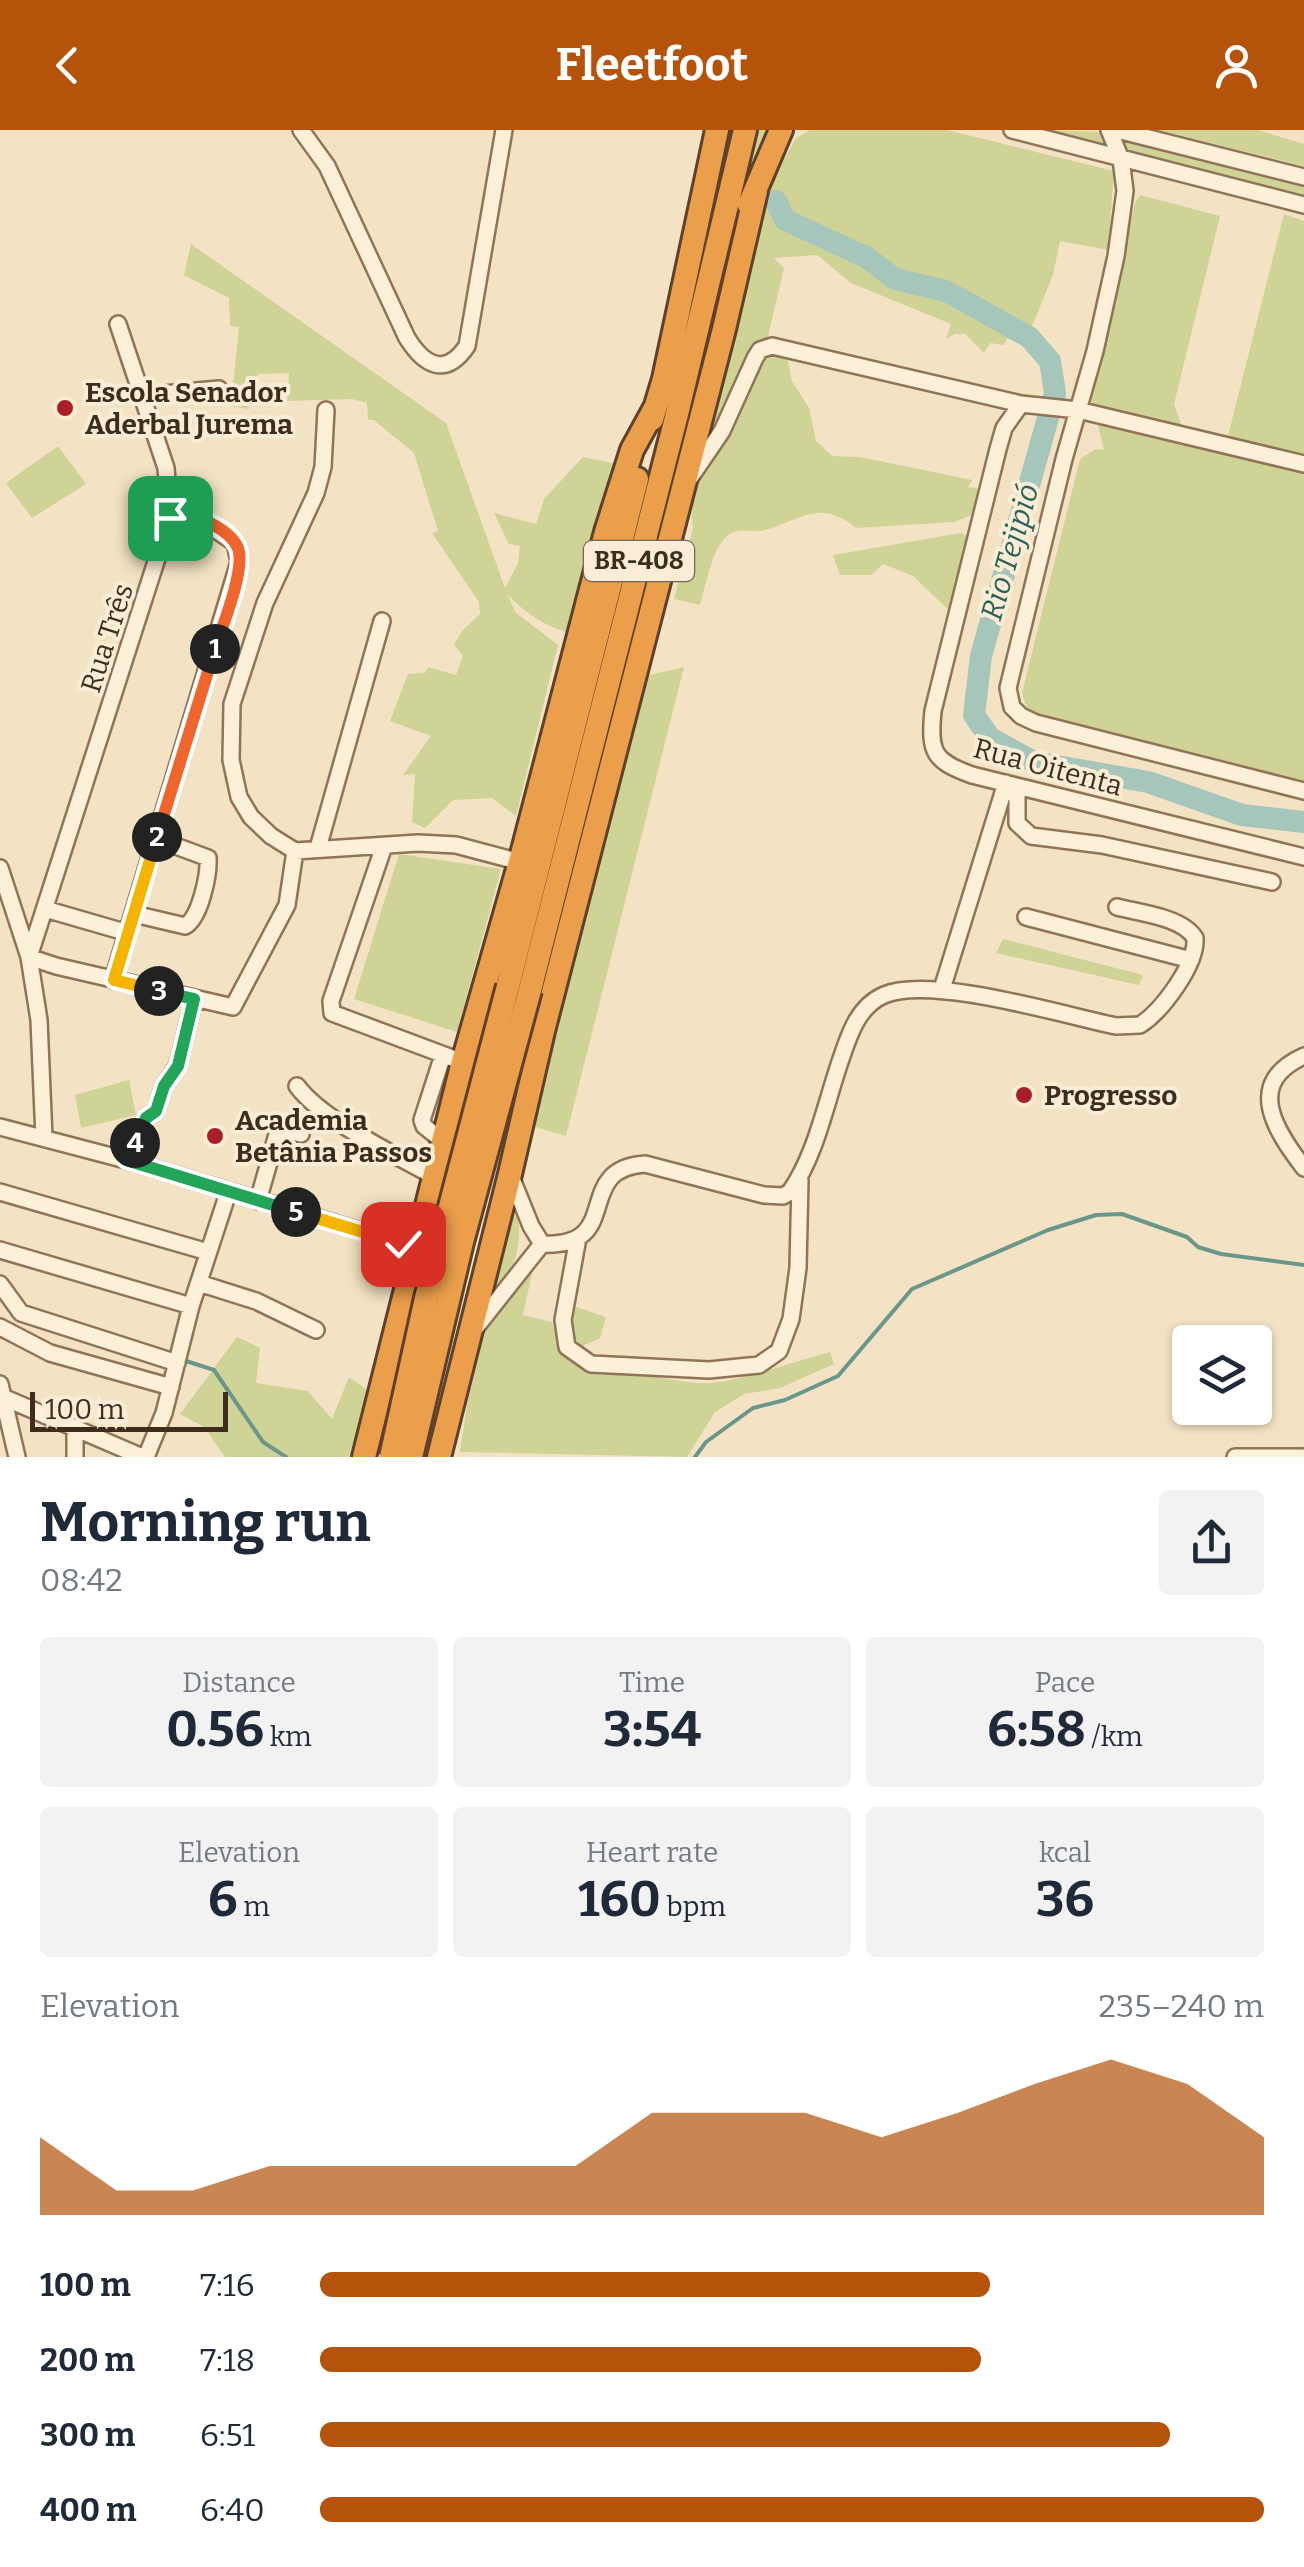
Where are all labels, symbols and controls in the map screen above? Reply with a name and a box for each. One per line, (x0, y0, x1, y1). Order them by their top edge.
icon: back (40, 38, 95, 93)
text: Fleetfoot (556, 38, 748, 92)
icon: person (1209, 38, 1264, 93)
place label: Escola Senador Aderbal Jurema (85, 376, 293, 441)
marker: Escola Senador Aderbal Jurema (54, 397, 76, 419)
pin (128, 476, 213, 561)
water label: Rio Tejipió (973, 480, 1047, 624)
icon: arrive (143, 491, 198, 546)
road number: BR-408 (584, 541, 694, 581)
street label: Rua Três (74, 579, 140, 697)
pin: 1 (190, 624, 240, 674)
text: 1 (209, 632, 221, 665)
street label: Rua Oitenta (970, 731, 1126, 803)
pin: 2 (132, 812, 182, 862)
text: 2 (149, 820, 165, 853)
pin: 3 (134, 966, 184, 1016)
text: 3 (151, 974, 167, 1007)
place label: Progresso (1044, 1079, 1178, 1112)
marker: Progresso (1013, 1084, 1035, 1106)
place label: Academia Betânia Passos (235, 1104, 432, 1169)
pin: 4 (110, 1118, 160, 1168)
marker: Academia Betânia Passos (204, 1125, 226, 1147)
text: 4 (126, 1126, 144, 1159)
pin: 5 (271, 1187, 321, 1237)
text: 5 (288, 1195, 304, 1228)
pin (361, 1202, 446, 1287)
icon: check (376, 1217, 431, 1272)
map controls (1172, 1325, 1272, 1425)
button: layers (1172, 1325, 1272, 1425)
scale bar (30, 1387, 228, 1432)
text: 100 m (45, 1393, 125, 1426)
text: Morning run (40, 1490, 371, 1556)
button: share (1159, 1490, 1264, 1595)
text: 08:42 (40, 1561, 123, 1599)
text: Distance (182, 1666, 296, 1699)
text: Time (619, 1666, 685, 1699)
text: Pace (1035, 1666, 1095, 1699)
text: 0.56 (166, 1699, 264, 1759)
text: 3:54 (603, 1699, 701, 1759)
text: 6:58 (987, 1699, 1086, 1759)
text: km (264, 1720, 312, 1753)
text: /km (1086, 1720, 1143, 1753)
text: Elevation (178, 1836, 300, 1869)
text: Heart rate (586, 1836, 718, 1869)
text: kcal (1039, 1836, 1091, 1869)
text: 6 (208, 1869, 238, 1929)
text: 160 (578, 1869, 661, 1929)
text: 36 (1036, 1869, 1094, 1929)
text: m (238, 1890, 270, 1923)
text: bpm (661, 1890, 726, 1923)
text: Elevation (40, 1987, 180, 2025)
text: 235–240 m (1098, 1987, 1264, 2025)
text: 100 m (40, 2266, 131, 2304)
text: 7:16 (200, 2266, 255, 2304)
text: 200 m (40, 2341, 135, 2379)
text: 7:18 (200, 2341, 255, 2379)
text: 300 m (40, 2416, 135, 2454)
text: 6:51 (200, 2416, 255, 2454)
text: 400 m (40, 2491, 136, 2529)
text: 6:40 (200, 2491, 265, 2529)

